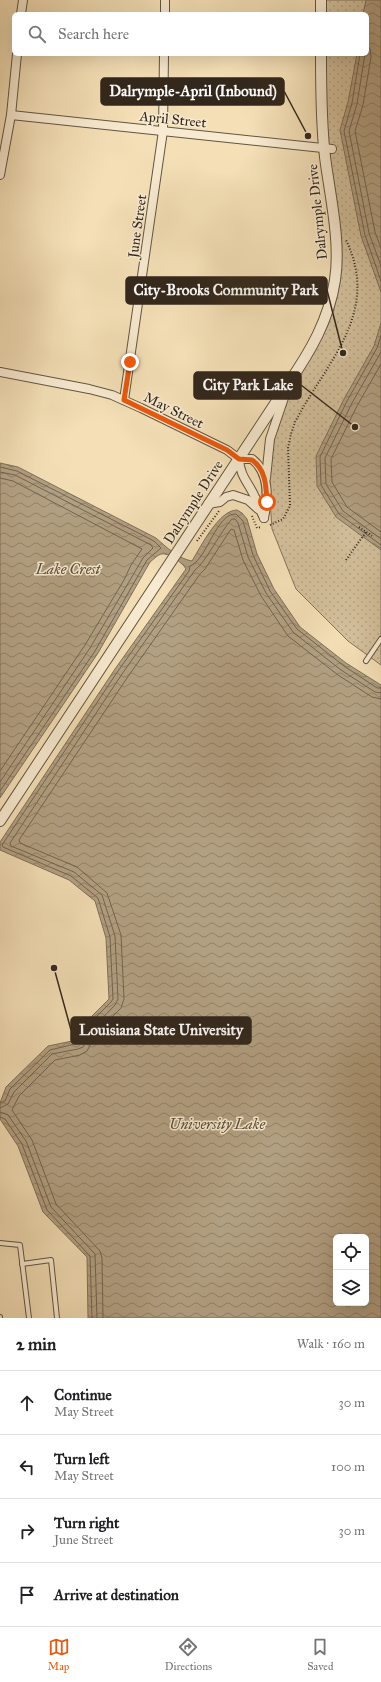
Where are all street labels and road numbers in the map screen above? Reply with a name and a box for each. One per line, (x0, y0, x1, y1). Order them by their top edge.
street label: April Street (138, 107, 207, 131)
street label: Dalrymple Drive (304, 163, 331, 261)
street label: June Street (124, 193, 151, 261)
street label: May Street (141, 389, 207, 432)
street label: Dalrymple Drive (160, 457, 227, 547)

